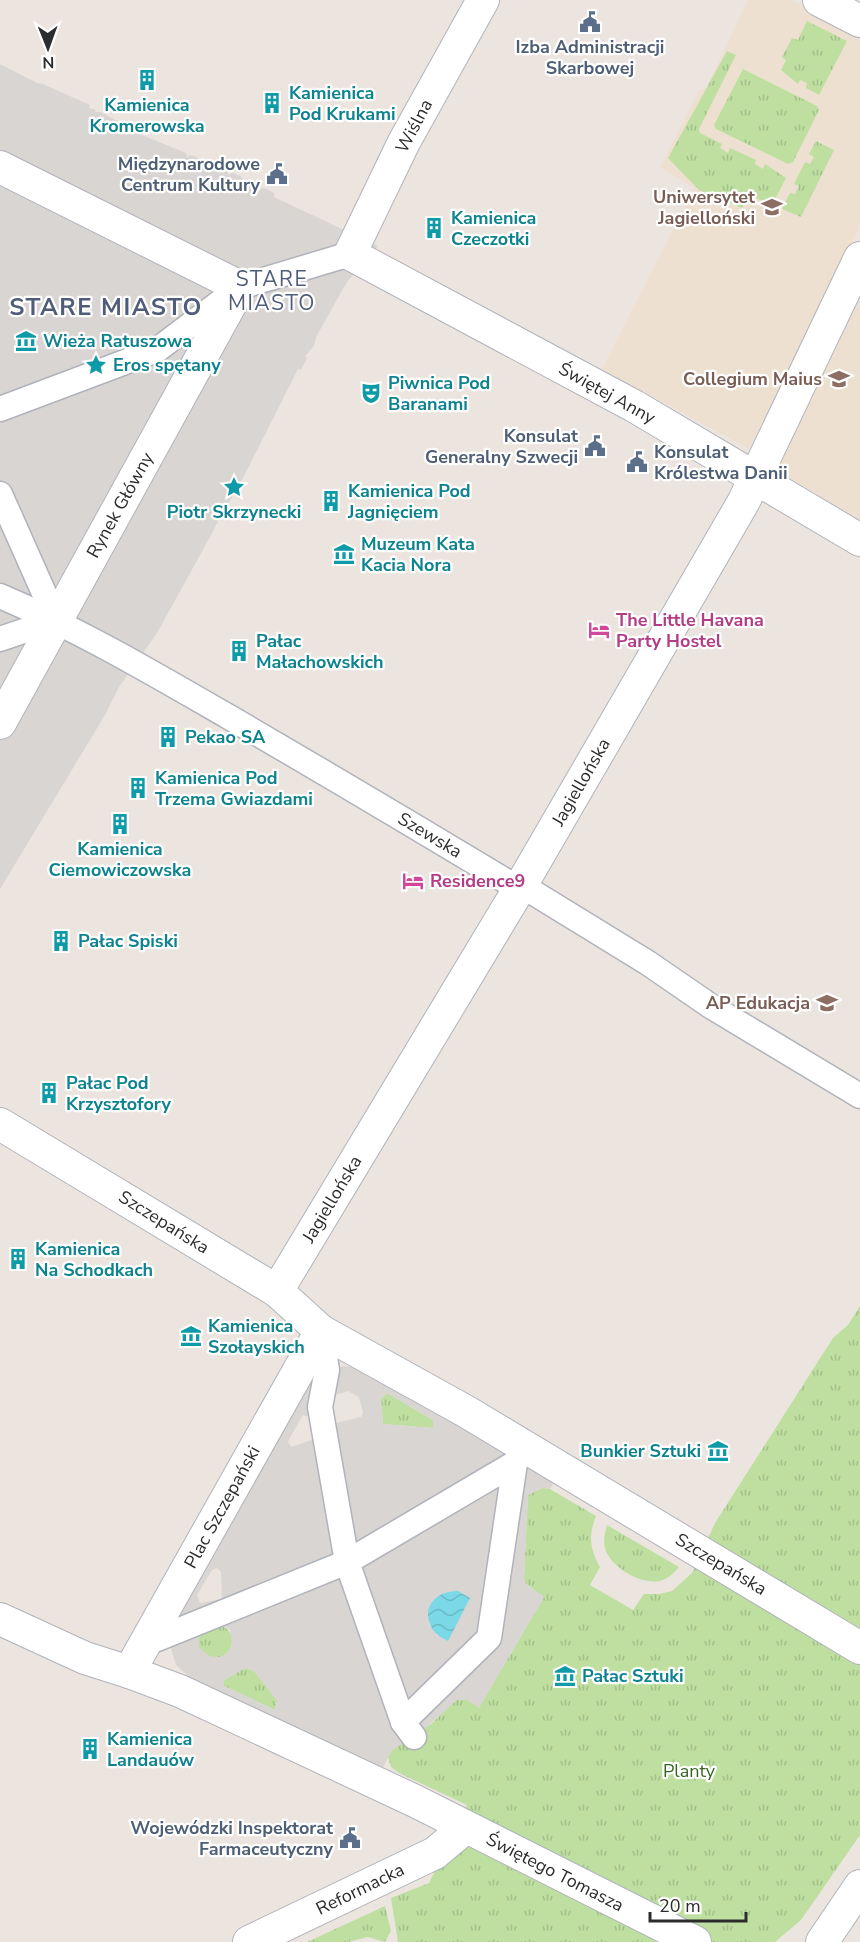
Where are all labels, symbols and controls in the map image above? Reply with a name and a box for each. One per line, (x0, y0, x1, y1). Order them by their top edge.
public building icon: Izba Administracji Skarbowej (578, 10, 602, 34)
north arrow (18, 18, 78, 78)
place label: Izba Administracji Skarbowej (516, 35, 664, 80)
text: N (42, 51, 54, 73)
building icon: Kamienica Kromerowska (135, 68, 159, 92)
place label: Kamienica Pod Krukami (289, 81, 396, 126)
building icon: Kamienica Pod Krukami (260, 91, 284, 115)
place label: Kamienica Kromerowska (89, 93, 205, 138)
street label: Wiślna (390, 95, 438, 157)
place label: Międzynarodowe Centrum Kultury (118, 152, 261, 197)
public building icon: Międzynarodowe Centrum Kultury (265, 162, 289, 186)
place label: Uniwersytet Jagielloński (653, 185, 755, 230)
school or university icon: Uniwersytet Jagielloński (760, 195, 784, 219)
place label: Kamienica Czeczotki (451, 206, 536, 251)
building icon: Kamienica Czeczotki (422, 216, 446, 240)
district label: STARE MIASTO (228, 265, 316, 317)
district label: STARE MIASTO (9, 291, 203, 323)
museum icon: Wieża Ratuszowa (14, 329, 38, 353)
place label: Wieża Ratuszowa (43, 329, 192, 353)
place icon: Eros spętany (84, 353, 108, 377)
place label: Eros spętany (113, 353, 221, 377)
street label: Świętej Anny (554, 357, 660, 430)
place label: Collegium Maius (683, 367, 822, 391)
school or university icon: Collegium Maius (827, 367, 851, 391)
place label: Piwnica Pod Baranami (388, 371, 490, 416)
theatre icon: Piwnica Pod Baranami (359, 381, 383, 405)
place label: Konsulat Generalny Szwecji (425, 424, 578, 469)
public building icon: Konsulat Generalny Szwecji (583, 434, 607, 458)
place label: Konsulat Królestwa Danii (654, 440, 788, 485)
street label: Rynek Główny (81, 447, 159, 562)
public building icon: Konsulat Królestwa Danii (625, 450, 649, 474)
place icon: Piotr Skrzynecki (222, 475, 246, 499)
place label: Kamienica Pod Jagnięciem (347, 479, 471, 524)
building icon: Kamienica Pod Jagnięciem (319, 489, 343, 513)
place label: Piotr Skrzynecki (167, 500, 301, 524)
place label: Muzeum Kata Kacia Nora (361, 532, 475, 577)
museum icon: Muzeum Kata Kacia Nora (332, 542, 356, 566)
place label: The Little Havana Party Hostel (616, 608, 764, 653)
hotel icon: The Little Havana Party Hostel (587, 618, 611, 642)
place label: Pałac Małachowskich (256, 629, 384, 674)
building icon: Pałac Małachowskich (227, 639, 251, 663)
building icon: Pekao SA (156, 725, 180, 749)
place label: Pekao SA (185, 725, 266, 749)
street label: Jagiellońska (546, 734, 616, 831)
place label: Kamienica Pod Trzema Gwiazdami (155, 766, 313, 811)
building icon: Kamienica Pod Trzema Gwiazdami (126, 776, 150, 800)
street label: Szewska (393, 806, 467, 864)
building icon: Kamienica Ciemowiczowska (108, 812, 132, 836)
place label: Kamienica Ciemowiczowska (49, 837, 191, 882)
hotel icon: Residence9 (401, 869, 425, 893)
place label: Residence9 (430, 869, 525, 893)
building icon: Pałac Spiski (49, 929, 73, 953)
place label: Pałac Spiski (78, 929, 178, 953)
place label: AP Edukacja (706, 991, 810, 1015)
school or university icon: AP Edukacja (815, 991, 839, 1015)
place label: Pałac Pod Krzysztofory (66, 1071, 171, 1116)
building icon: Pałac Pod Krzysztofory (37, 1081, 61, 1105)
street label: Jagiellońska (296, 1151, 367, 1248)
street label: Szczepańska (114, 1185, 214, 1259)
place label: Kamienica Na Schodkach (35, 1237, 153, 1282)
building icon: Kamienica Na Schodkach (6, 1247, 30, 1271)
place label: Kamienica Szołayskich (208, 1314, 305, 1359)
museum icon: Kamienica Szołayskich (179, 1324, 203, 1348)
place label: Bunkier Sztuki (580, 1439, 701, 1463)
museum icon: Bunkier Sztuki (706, 1439, 730, 1463)
street label: Plac Szczepański (178, 1441, 266, 1573)
street label: Szczepańska (671, 1527, 771, 1601)
museum icon: Pałac Sztuki (553, 1664, 577, 1688)
place label: Pałac Sztuki (582, 1664, 684, 1688)
place label: Kamienica Landauów (107, 1727, 195, 1772)
building icon: Kamienica Landauów (78, 1737, 102, 1761)
park label: Planty (663, 1759, 716, 1783)
place label: Wojewódzki Inspektorat Farmaceutyczny (130, 1816, 334, 1861)
public building icon: Wojewódzki Inspektorat Farmaceutyczny (338, 1826, 362, 1850)
street label: Świętego Tomasza (482, 1827, 628, 1917)
street label: Reformacka (312, 1857, 408, 1921)
scale bar (650, 1885, 746, 1923)
text: 20 m (659, 1894, 701, 1918)

